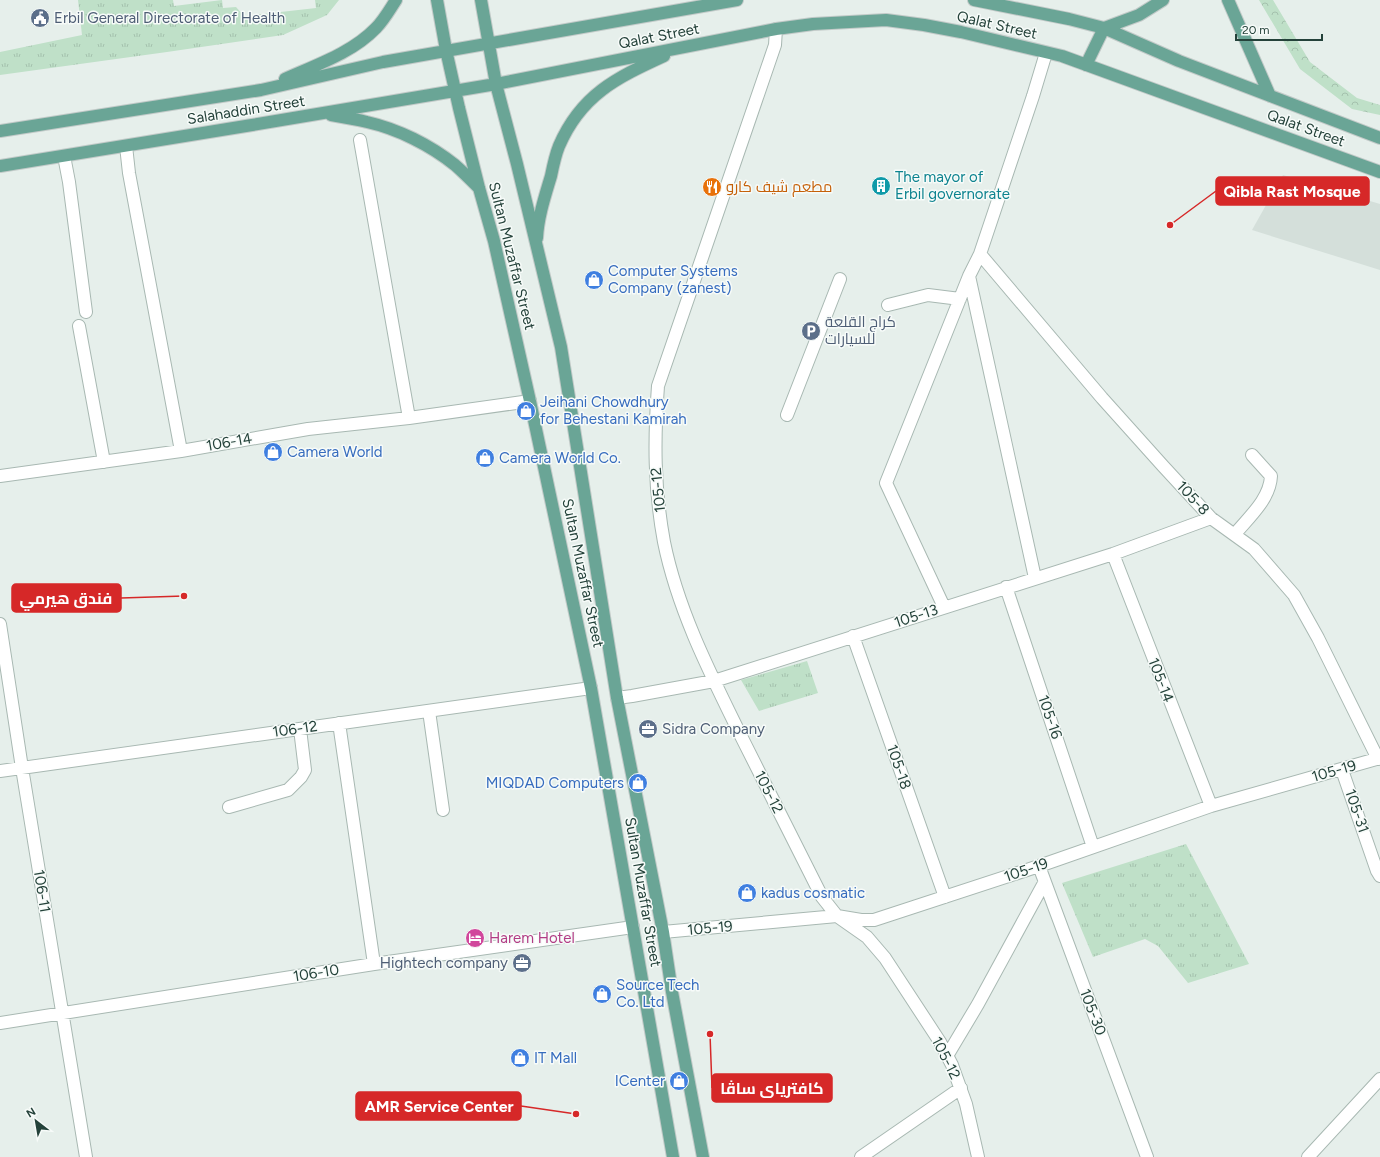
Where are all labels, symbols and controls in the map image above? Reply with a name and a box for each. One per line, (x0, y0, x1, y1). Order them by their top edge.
public building icon: Erbil General Directorate of Health (29, 7, 51, 29)
street label: Qalat Street (955, 7, 1039, 43)
place label: Erbil General Directorate of Health (54, 9, 285, 27)
scale bar (1236, 16, 1322, 42)
street label: Qalat Street (617, 19, 701, 53)
text: 20 m (1242, 23, 1270, 37)
street label: Salahaddin Street (186, 92, 306, 128)
street label: Qalat Street (1265, 106, 1348, 151)
place label: The mayor of Erbil governorate (895, 168, 1010, 203)
building icon: The mayor of Erbil governorate (870, 175, 892, 197)
restaurant icon: مطعم شيف كارو (701, 176, 723, 198)
callout: Qibla Rast Mosque (1216, 177, 1369, 205)
place label: مطعم شيف كارو (726, 178, 832, 197)
street label: Sultan Muzaffar Street (485, 180, 539, 332)
text: Qibla Rast Mosque (1223, 182, 1361, 201)
place label: Computer Systems Company (zanest) (608, 262, 738, 297)
shop icon: Computer Systems Company (zanest) (583, 269, 605, 291)
place label: كراج القلعة للسيارات (825, 313, 896, 348)
parking icon: كراج القلعة للسيارات (800, 320, 822, 342)
place label: Jeihani Chowdhury for Behestani Kamirah (540, 393, 687, 428)
shop icon: Jeihani Chowdhury for Behestani Kamirah (515, 400, 537, 422)
street label: 106-14 (205, 429, 253, 455)
shop icon: Camera World (262, 441, 284, 463)
place label: Camera World (287, 443, 383, 461)
shop icon: Camera World Co. (474, 447, 496, 469)
place label: Camera World Co. (499, 449, 621, 467)
street label: 105-12 (647, 467, 669, 513)
street label: 105-8 (1173, 477, 1213, 519)
street label: Sultan Muzaffar Street (558, 497, 608, 649)
callout: فندق هيرمي (12, 584, 121, 612)
text: فندق هيرمي (20, 589, 112, 611)
street label: 105-13 (892, 600, 940, 632)
street label: 105-14 (1144, 655, 1178, 705)
street label: 105-16 (1034, 693, 1066, 742)
street label: 106-12 (271, 717, 319, 741)
office icon: Sidra Company (637, 718, 659, 740)
place label: Sidra Company (662, 720, 765, 738)
street label: 105-18 (883, 742, 915, 792)
street label: 105-19 (1310, 756, 1358, 786)
street label: 105-12 (751, 768, 787, 816)
shop icon: MIQDAD Computers (627, 772, 649, 794)
place label: MIQDAD Computers (486, 774, 624, 792)
street label: 105-31 (1341, 787, 1373, 835)
street label: Sultan Muzaffar Street (621, 816, 665, 969)
street label: 105-19 (1002, 854, 1050, 886)
street label: 106-11 (30, 868, 54, 914)
shop icon: kadus cosmatic (736, 882, 758, 904)
place label: kadus cosmatic (761, 884, 865, 902)
street label: 105-19 (687, 917, 733, 939)
hotel icon: Harem Hotel (464, 927, 486, 949)
place label: Harem Hotel (489, 929, 575, 947)
office icon: Hightech company (511, 952, 533, 974)
place label: Hightech company (380, 954, 508, 972)
street label: 106-10 (292, 960, 340, 986)
place label: Source Tech Co. Ltd (616, 976, 699, 1011)
shop icon: Source Tech Co. Ltd (591, 983, 613, 1005)
street label: 105-30 (1076, 986, 1110, 1038)
street label: 105-12 (928, 1034, 964, 1082)
shop icon: IT Mall (509, 1047, 531, 1069)
place label: IT Mall (534, 1049, 577, 1067)
shop icon: ICenter (668, 1070, 690, 1092)
place label: ICenter (615, 1072, 665, 1090)
callout: کافتریای ساڤا (712, 1074, 832, 1102)
text: کافتریای ساڤا (720, 1079, 824, 1098)
callout: AMR Service Center (356, 1092, 521, 1120)
text: AMR Service Center (364, 1097, 514, 1116)
north arrow (16, 1101, 56, 1141)
text: N (24, 1105, 38, 1121)

